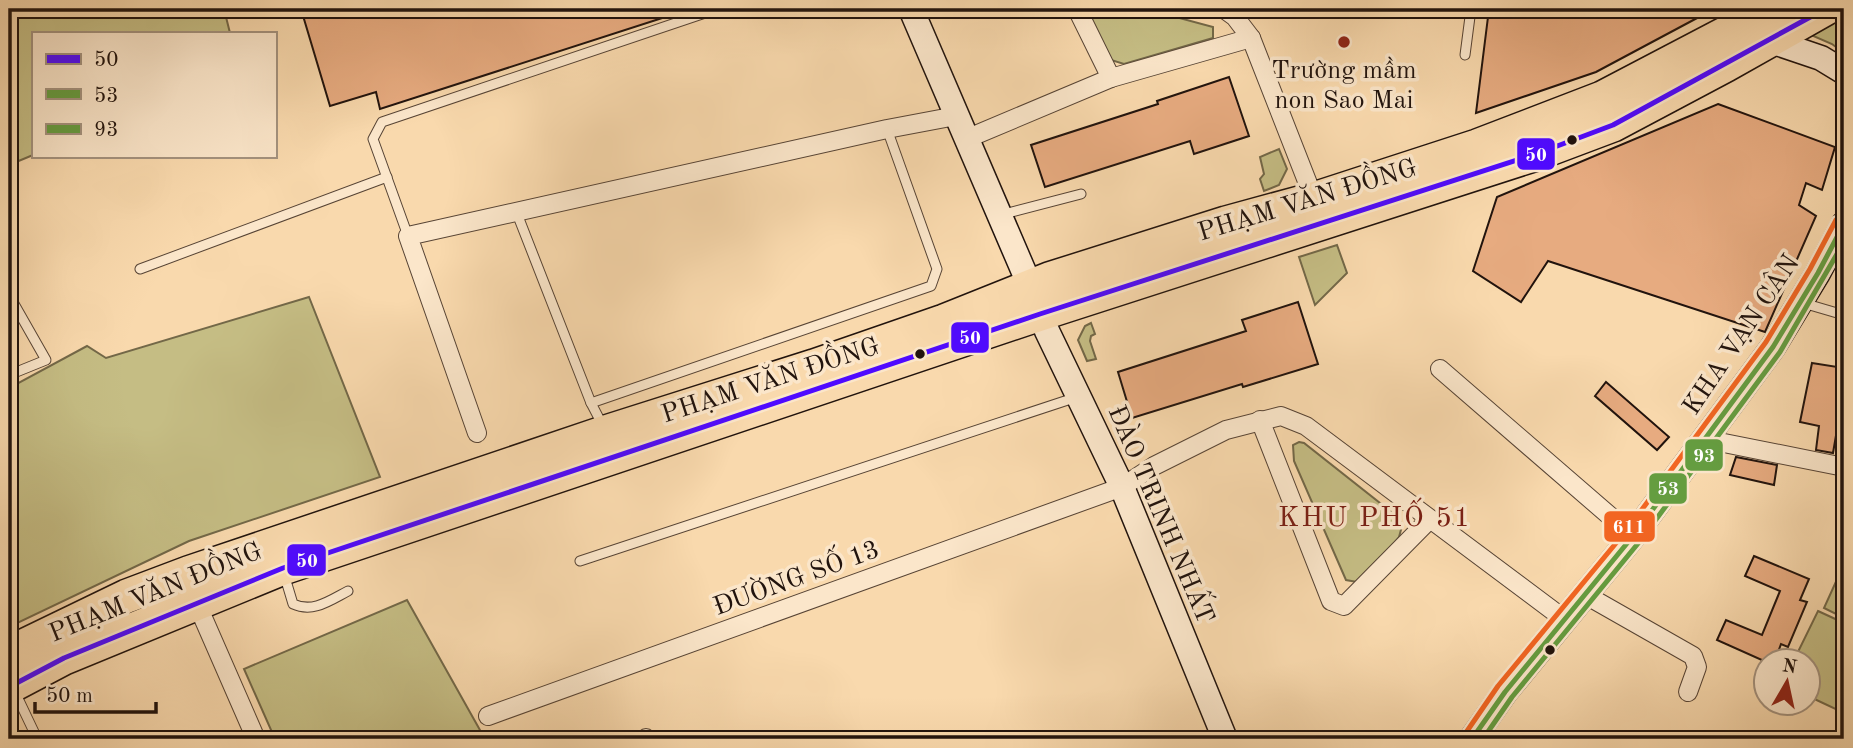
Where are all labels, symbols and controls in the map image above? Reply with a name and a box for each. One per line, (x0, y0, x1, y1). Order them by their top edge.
legend (32, 32, 276, 158)
marker: Trường mầm non Sao Mai (1336, 34, 1352, 50)
text: 50 (94, 50, 118, 71)
place label: Trường mầm non Sao Mai (1271, 56, 1417, 114)
text: 53 (94, 86, 118, 107)
text: 93 (94, 120, 118, 141)
unlabelled marker (1565, 133, 1579, 147)
line badge: 50 (1516, 137, 1556, 171)
street label: PHẠM VĂN ĐỒNG (1192, 147, 1420, 247)
text: 50 (1525, 147, 1547, 166)
street label: KHA VẠN CÂN (1675, 248, 1805, 420)
line badge: 50 (950, 321, 990, 354)
street label: PHẠM VĂN ĐỒNG (656, 325, 883, 428)
text: 50 (959, 330, 981, 349)
unlabelled marker (913, 347, 927, 361)
street label: ĐÀO TRINH NHẤT (1102, 399, 1224, 628)
line badge: 93 (1684, 438, 1724, 472)
text: 93 (1693, 448, 1715, 467)
line badge: 53 (1648, 472, 1688, 505)
text: 53 (1657, 481, 1679, 500)
district label: KHU PHỐ 51 (1278, 497, 1472, 533)
line badge: 611 (1603, 510, 1656, 543)
text: 611 (1612, 519, 1646, 538)
street label: PHẠM VĂN ĐỒNG (42, 530, 266, 648)
street label: ĐƯỜNG SỐ 13 (708, 530, 883, 621)
line badge: 50 (286, 543, 327, 577)
text: 50 (296, 553, 318, 572)
unlabelled marker (1543, 643, 1557, 657)
north arrow (1752, 646, 1822, 716)
text: N (1781, 657, 1798, 678)
scale bar (35, 671, 156, 715)
text: 50 m (46, 686, 93, 707)

